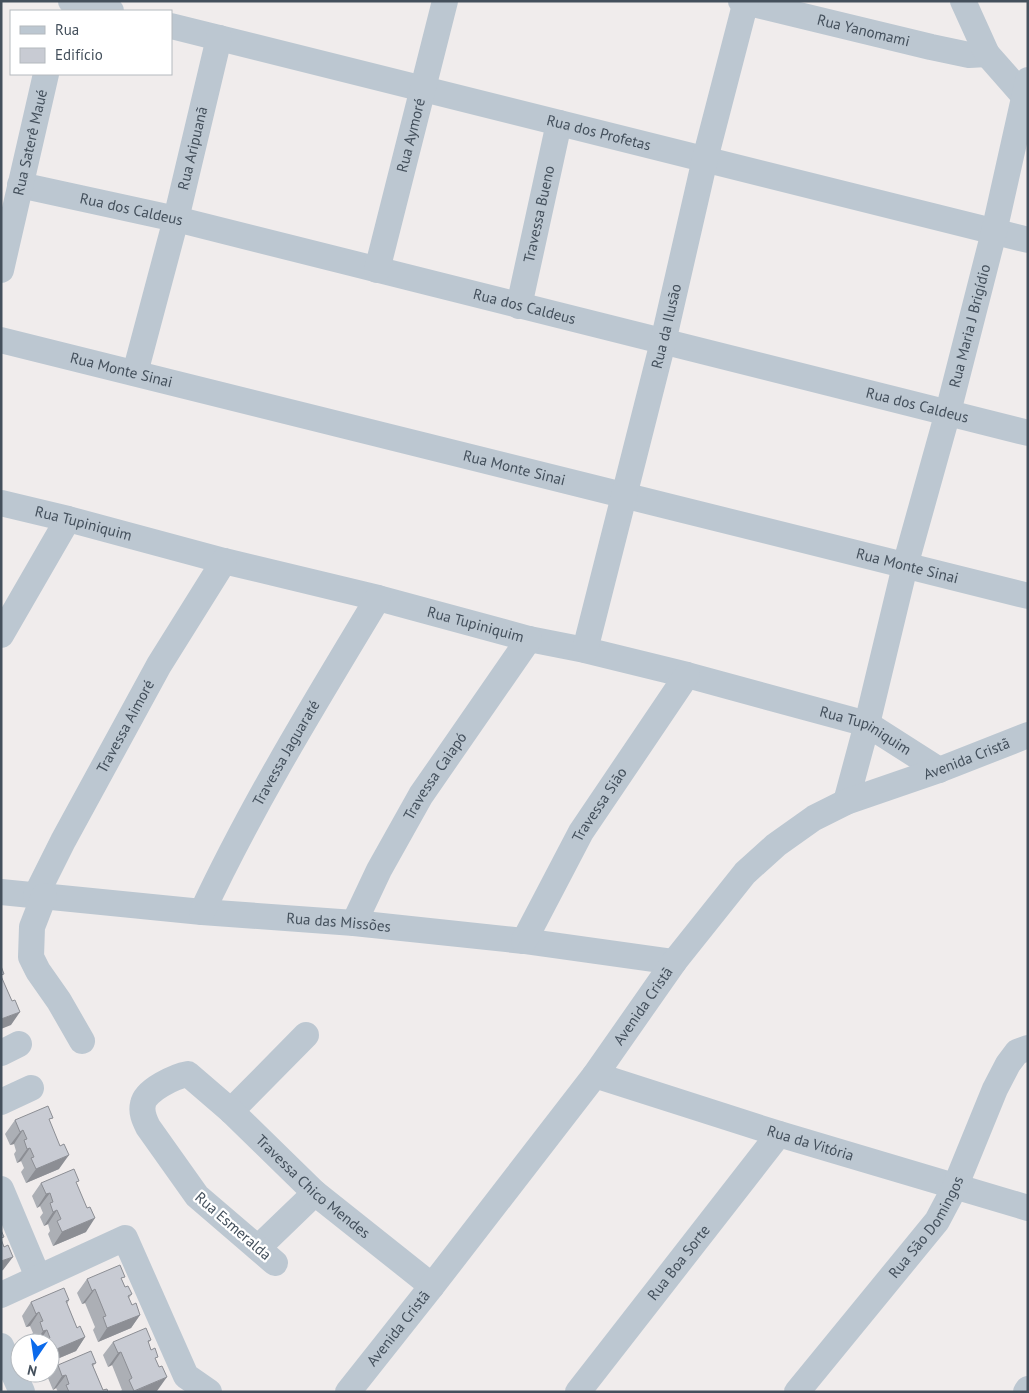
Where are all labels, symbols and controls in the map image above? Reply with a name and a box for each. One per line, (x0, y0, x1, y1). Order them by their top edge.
legend (10, 10, 172, 75)
street label: Rua Yanomami (815, 10, 912, 51)
text: Rua (55, 20, 79, 39)
text: Edifício (55, 45, 103, 64)
street label: Rua Saterê Maué (8, 87, 51, 197)
street label: Rua Aymoré (392, 96, 429, 174)
street label: Rua Aripuanã (173, 105, 211, 192)
street label: Rua dos Profetas (545, 110, 653, 155)
street label: Travessa Bueno (519, 164, 558, 264)
street label: Rua dos Caldeus (78, 188, 185, 229)
street label: Rua Maria J Brigídio (945, 262, 994, 390)
street label: Rua da Ilusão (647, 282, 685, 370)
street label: Rua dos Caldeus (471, 284, 578, 328)
street label: Rua Monte Sinai (68, 348, 175, 391)
street label: Rua dos Caldeus (864, 383, 971, 427)
street label: Rua Monte Sinai (461, 446, 568, 489)
street label: Rua Tupiniquim (33, 501, 134, 545)
street label: Rua Monte Sinai (854, 544, 961, 587)
street label: Rua Tupiniquim (425, 602, 526, 646)
street label: Travessa Aimoré (92, 676, 158, 776)
street label: Travessa Jaguaraté (248, 696, 324, 809)
street label: Rua Tupiniquim (818, 702, 915, 759)
street label: Travessa Caiapó (399, 728, 471, 823)
street label: Avenida Cristã (921, 733, 1012, 784)
street label: Travessa Sião (568, 764, 631, 845)
street label: Rua das Missões (286, 908, 392, 936)
street label: Avenida Cristã (609, 963, 677, 1049)
street label: Rua da Vitória (765, 1121, 856, 1165)
street label: Travessa Chico Mendes (252, 1130, 374, 1242)
street label: Rua São Domingos (884, 1173, 967, 1282)
street label: Rua Esmeralda (191, 1187, 275, 1264)
street label: Rua Boa Sorte (643, 1221, 714, 1304)
street label: Avenida Cristã (362, 1287, 434, 1370)
north arrow (10, 1333, 60, 1383)
text: N (26, 1361, 39, 1380)

